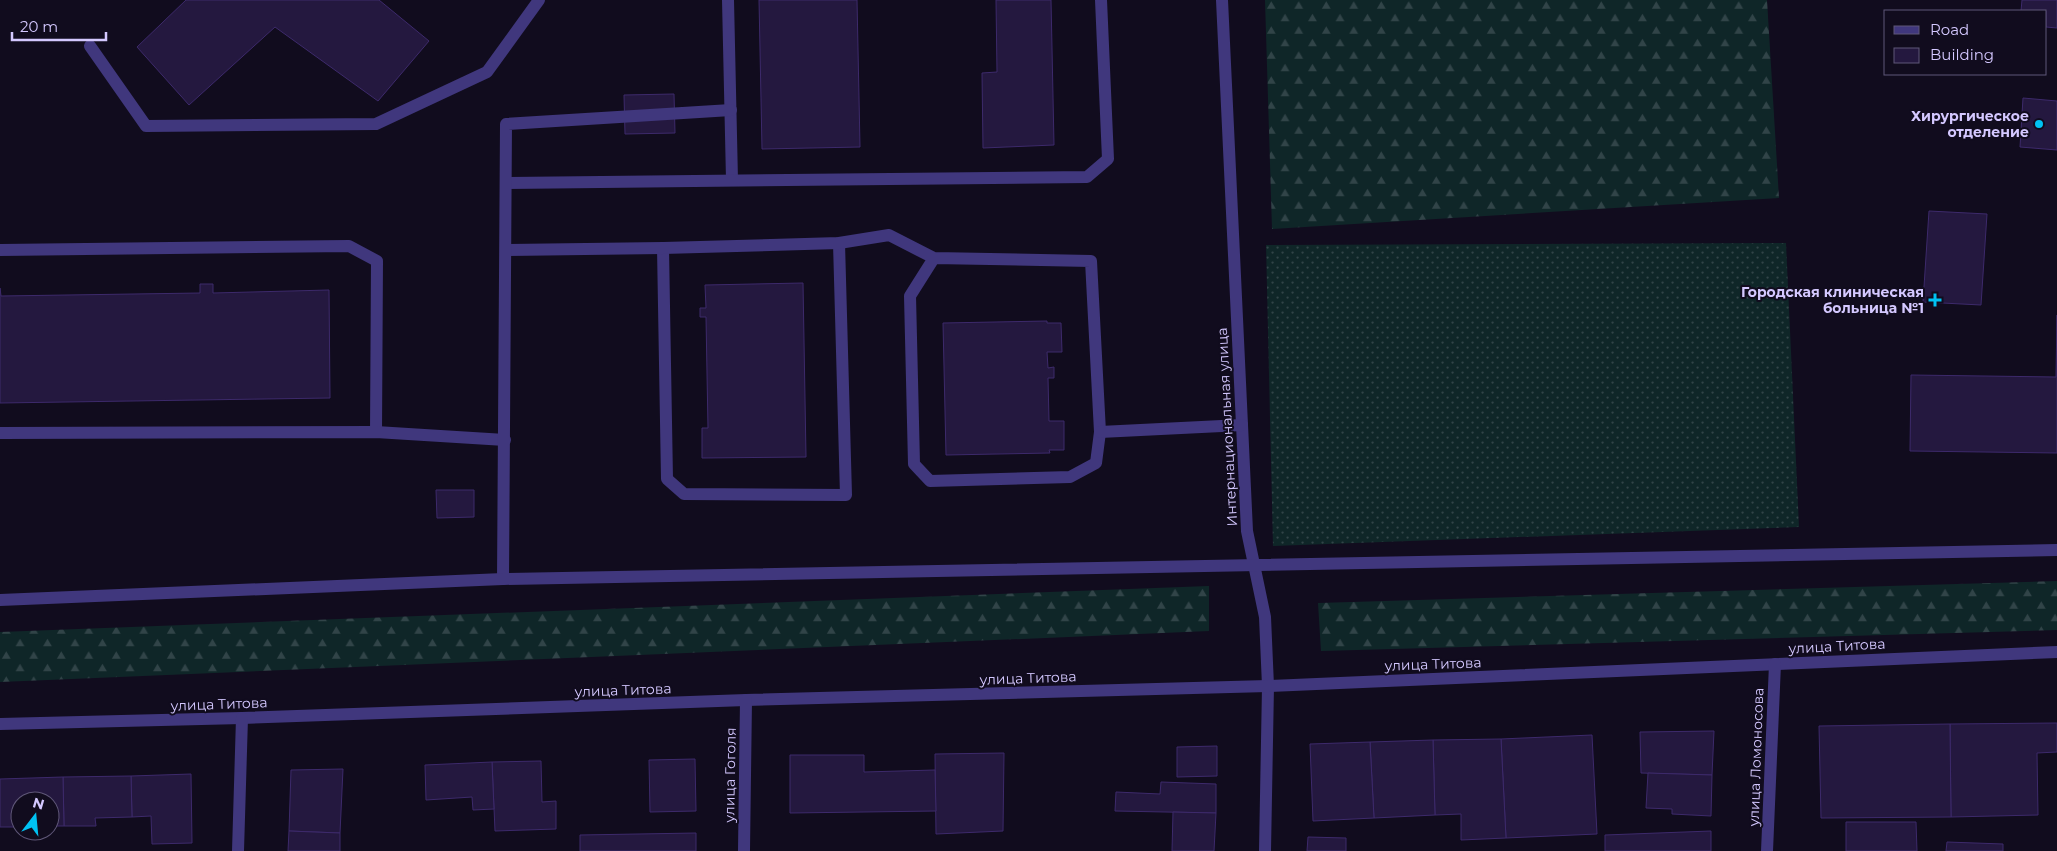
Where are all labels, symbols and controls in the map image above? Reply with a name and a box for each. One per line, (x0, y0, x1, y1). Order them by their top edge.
scale bar (12, 10, 106, 42)
legend (1884, 10, 2047, 75)
text: 20 m (20, 17, 58, 36)
text: Road (1930, 20, 1969, 39)
text: Building (1930, 45, 1994, 64)
place label: Хирургическое отделение (1911, 107, 2029, 141)
marker: Хирургическое отделение (2033, 118, 2045, 130)
place label: Городская клиническая больница №1 (1741, 283, 1924, 317)
marker: Городская клиническая больница №1 (1928, 293, 1942, 307)
street label: Интернациональная улица (1213, 327, 1241, 527)
street label: улица Титова (1787, 634, 1886, 658)
street label: улица Титова (1383, 653, 1482, 675)
street label: улица Титова (978, 667, 1077, 689)
street label: улица Титова (573, 679, 672, 701)
street label: улица Ломоносова (1745, 687, 1767, 828)
street label: улица Титова (169, 693, 268, 715)
street label: улица Гоголя (720, 727, 740, 824)
north arrow (10, 791, 60, 841)
text: N (31, 793, 47, 814)

